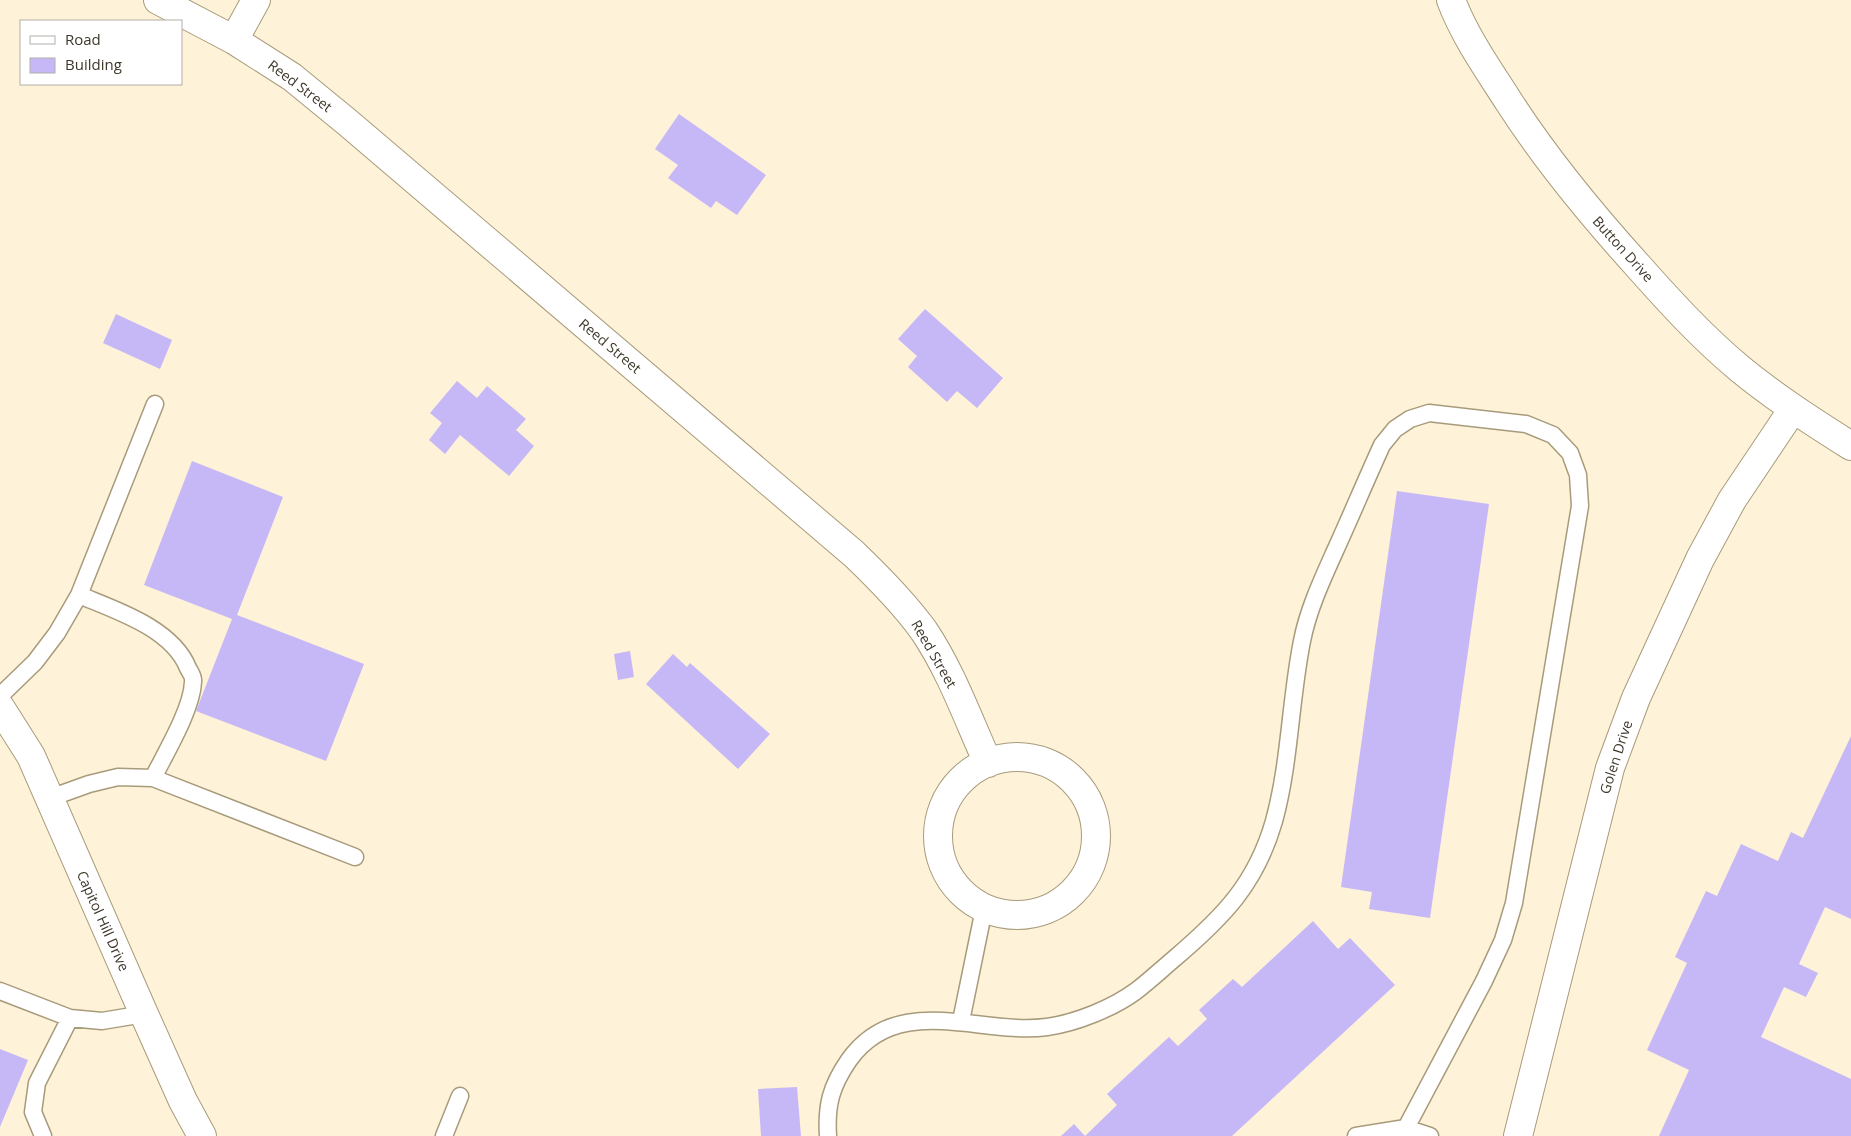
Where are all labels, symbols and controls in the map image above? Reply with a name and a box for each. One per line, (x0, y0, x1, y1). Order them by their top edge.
legend (20, 20, 182, 85)
text: Road (65, 29, 101, 49)
text: Building (65, 54, 122, 74)
street label: Reed Street (264, 55, 336, 116)
street label: Button Drive (1589, 212, 1658, 286)
street label: Reed Street (575, 314, 645, 377)
street label: Reed Street (907, 616, 962, 691)
street label: Golen Drive (1595, 717, 1636, 796)
street label: Capitol Hill Drive (73, 868, 134, 974)

